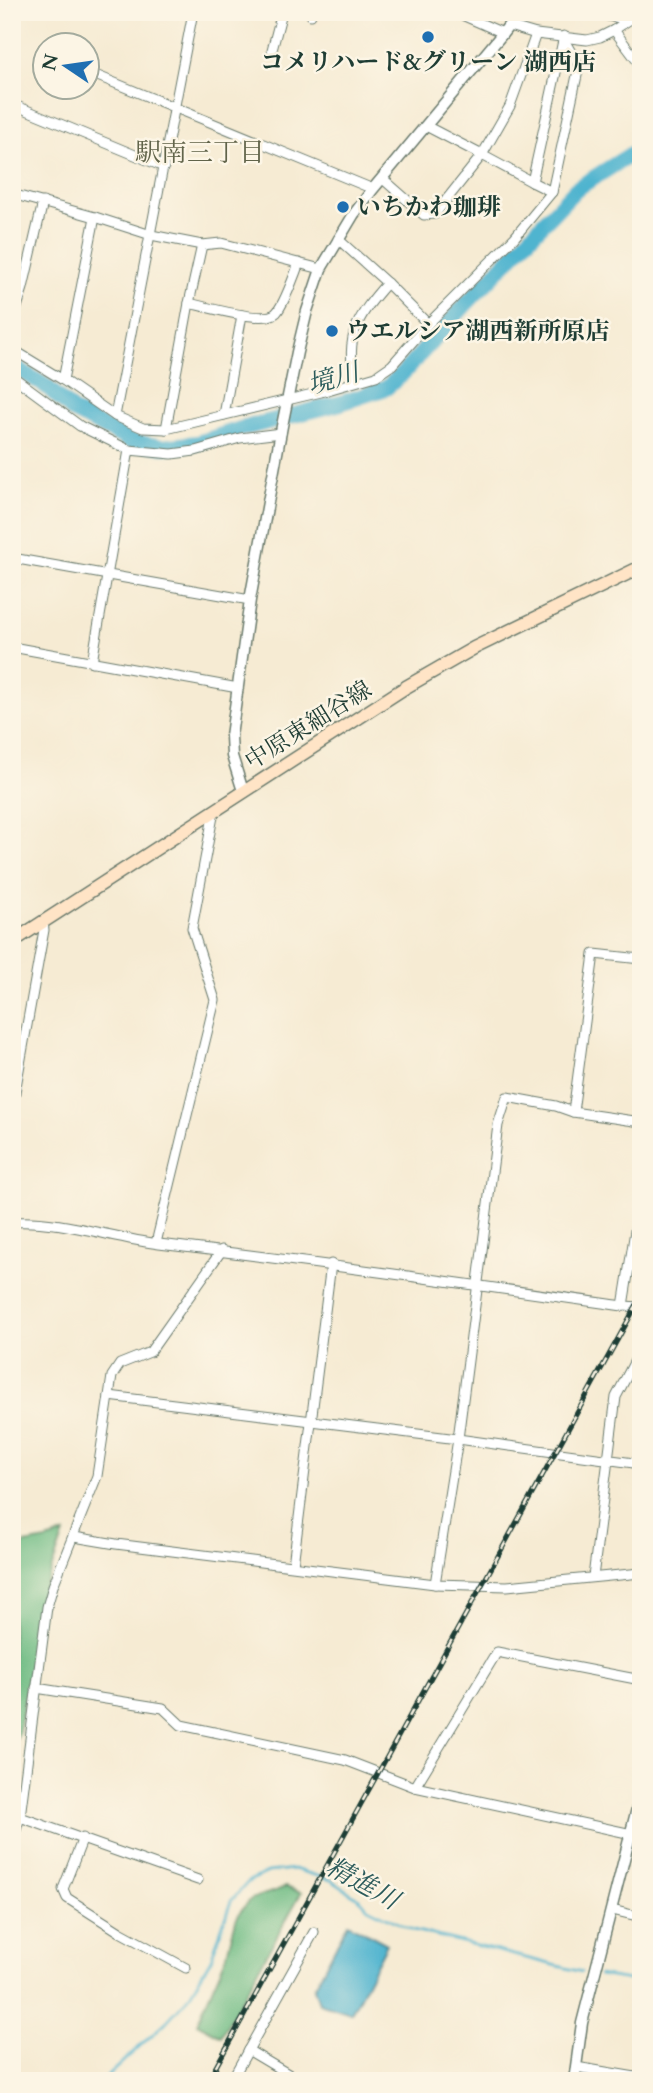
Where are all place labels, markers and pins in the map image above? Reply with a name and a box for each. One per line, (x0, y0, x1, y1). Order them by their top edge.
marker: コメリハード&グリーン 湖西店 (420, 29, 436, 45)
place label: コメリハード&グリーン 湖西店 (260, 46, 596, 79)
place label: いちかわ珈琲 (357, 191, 501, 224)
marker: いちかわ珈琲 (335, 199, 351, 215)
place label: ウエルシア湖西新所原店 (346, 315, 609, 348)
marker: ウエルシア湖西新所原店 (324, 323, 340, 339)

